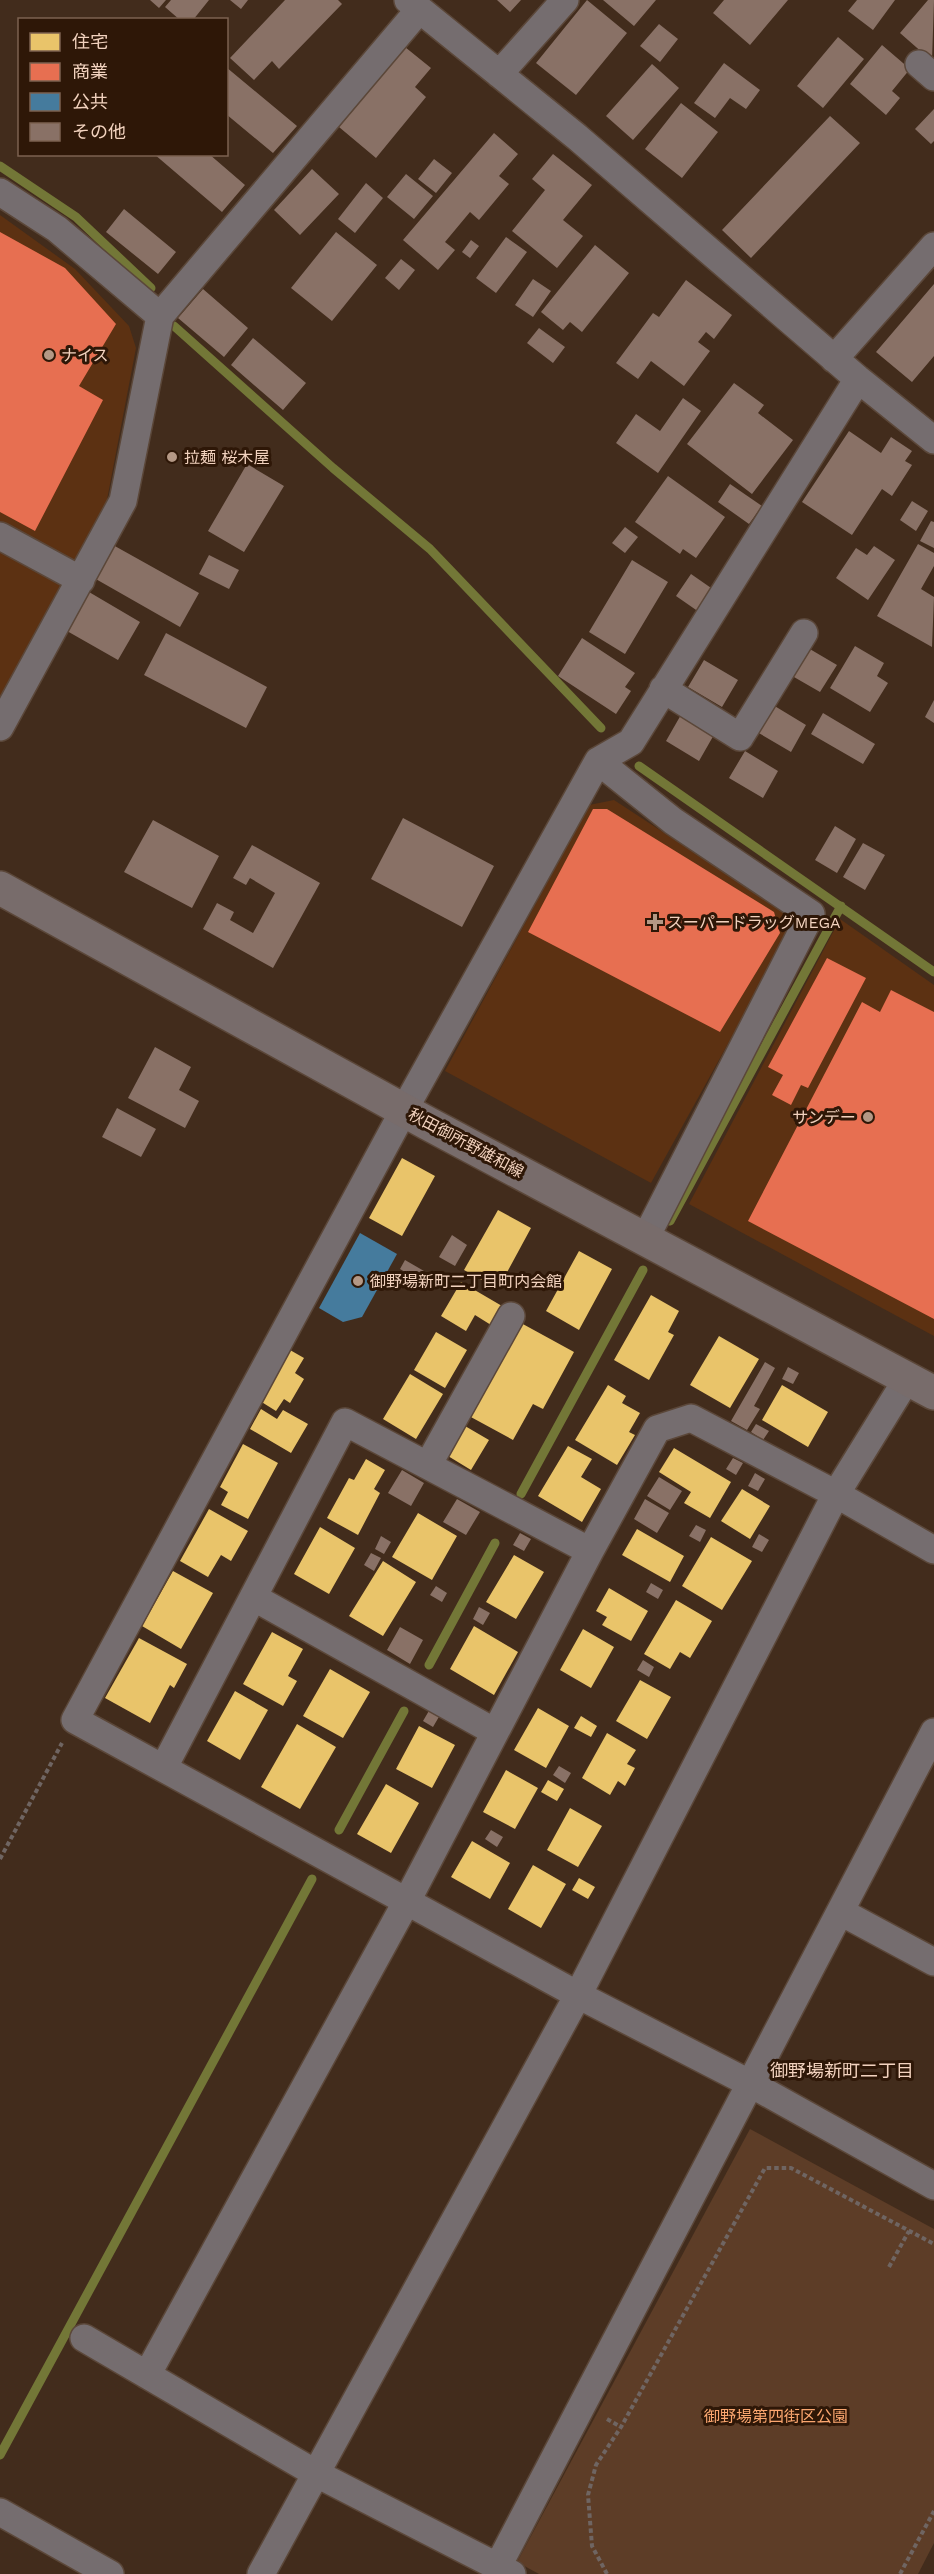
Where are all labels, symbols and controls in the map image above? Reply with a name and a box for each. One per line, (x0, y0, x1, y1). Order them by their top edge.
legend (18, 18, 228, 156)
text: 住宅 (72, 31, 108, 52)
text: 商業 (72, 61, 108, 82)
text: 公共 (72, 91, 108, 112)
text: その他 (72, 121, 126, 142)
place label: ナイス (61, 346, 109, 365)
marker: ナイス (42, 348, 56, 362)
place label: 拉麺 桜木屋 (184, 448, 269, 467)
marker: 拉麺 桜木屋 (165, 450, 179, 464)
place label: スーパードラッグMEGA (667, 913, 841, 932)
marker: スーパードラッグMEGA (648, 915, 662, 929)
street label: 秋田御所野雄和線 (405, 1105, 527, 1181)
place label: サンデー (792, 1108, 856, 1127)
marker: サンデー (861, 1110, 875, 1124)
place label: 御野場新町二丁目町内会館 (370, 1272, 562, 1291)
marker: 御野場新町二丁目町内会館 (351, 1274, 365, 1288)
district label: 御野場新町二丁目 (770, 2060, 914, 2081)
park label: 御野場第四街区公園 (704, 2407, 848, 2426)

